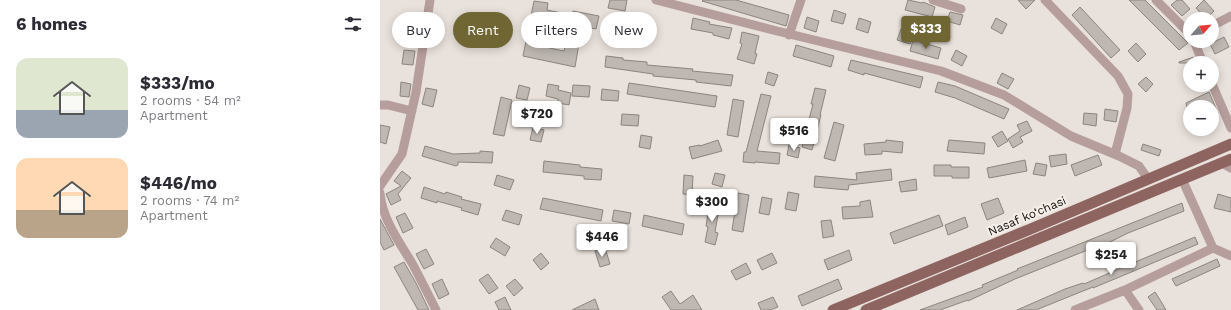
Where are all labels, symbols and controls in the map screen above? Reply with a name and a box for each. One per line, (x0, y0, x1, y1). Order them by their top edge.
chip: Buy (392, 12, 445, 48)
chip: Rent (453, 12, 513, 48)
chip: Filters (521, 12, 592, 48)
chip: New (600, 12, 657, 48)
north arrow (1183, 12, 1219, 48)
map controls (1183, 12, 1219, 136)
icon: filters (342, 13, 364, 35)
text: 6 homes (16, 14, 87, 34)
pin: $333 (902, 16, 950, 50)
text: $333 (910, 21, 942, 36)
button: + (1183, 56, 1219, 92)
text: $333/mo (140, 73, 215, 93)
icon: home (48, 74, 96, 122)
text: 2 rooms · 54 m² (140, 93, 241, 108)
button: − (1183, 100, 1219, 136)
pin: $720 (513, 101, 561, 135)
text: $720 (521, 106, 553, 121)
text: Apartment (140, 108, 208, 123)
pin: $516 (770, 118, 818, 152)
text: $516 (779, 123, 809, 138)
text: $446/mo (140, 173, 217, 193)
icon: home (48, 174, 96, 222)
pin: $300 (688, 189, 736, 223)
text: 2 rooms · 74 m² (140, 193, 239, 208)
street label: Nasaf ko‘chasi (986, 193, 1068, 239)
text: $300 (696, 194, 728, 209)
text: Apartment (140, 208, 208, 223)
pin: $446 (578, 224, 626, 258)
text: $446 (585, 229, 619, 244)
pin: $254 (1087, 242, 1135, 276)
text: $254 (1095, 247, 1127, 262)

